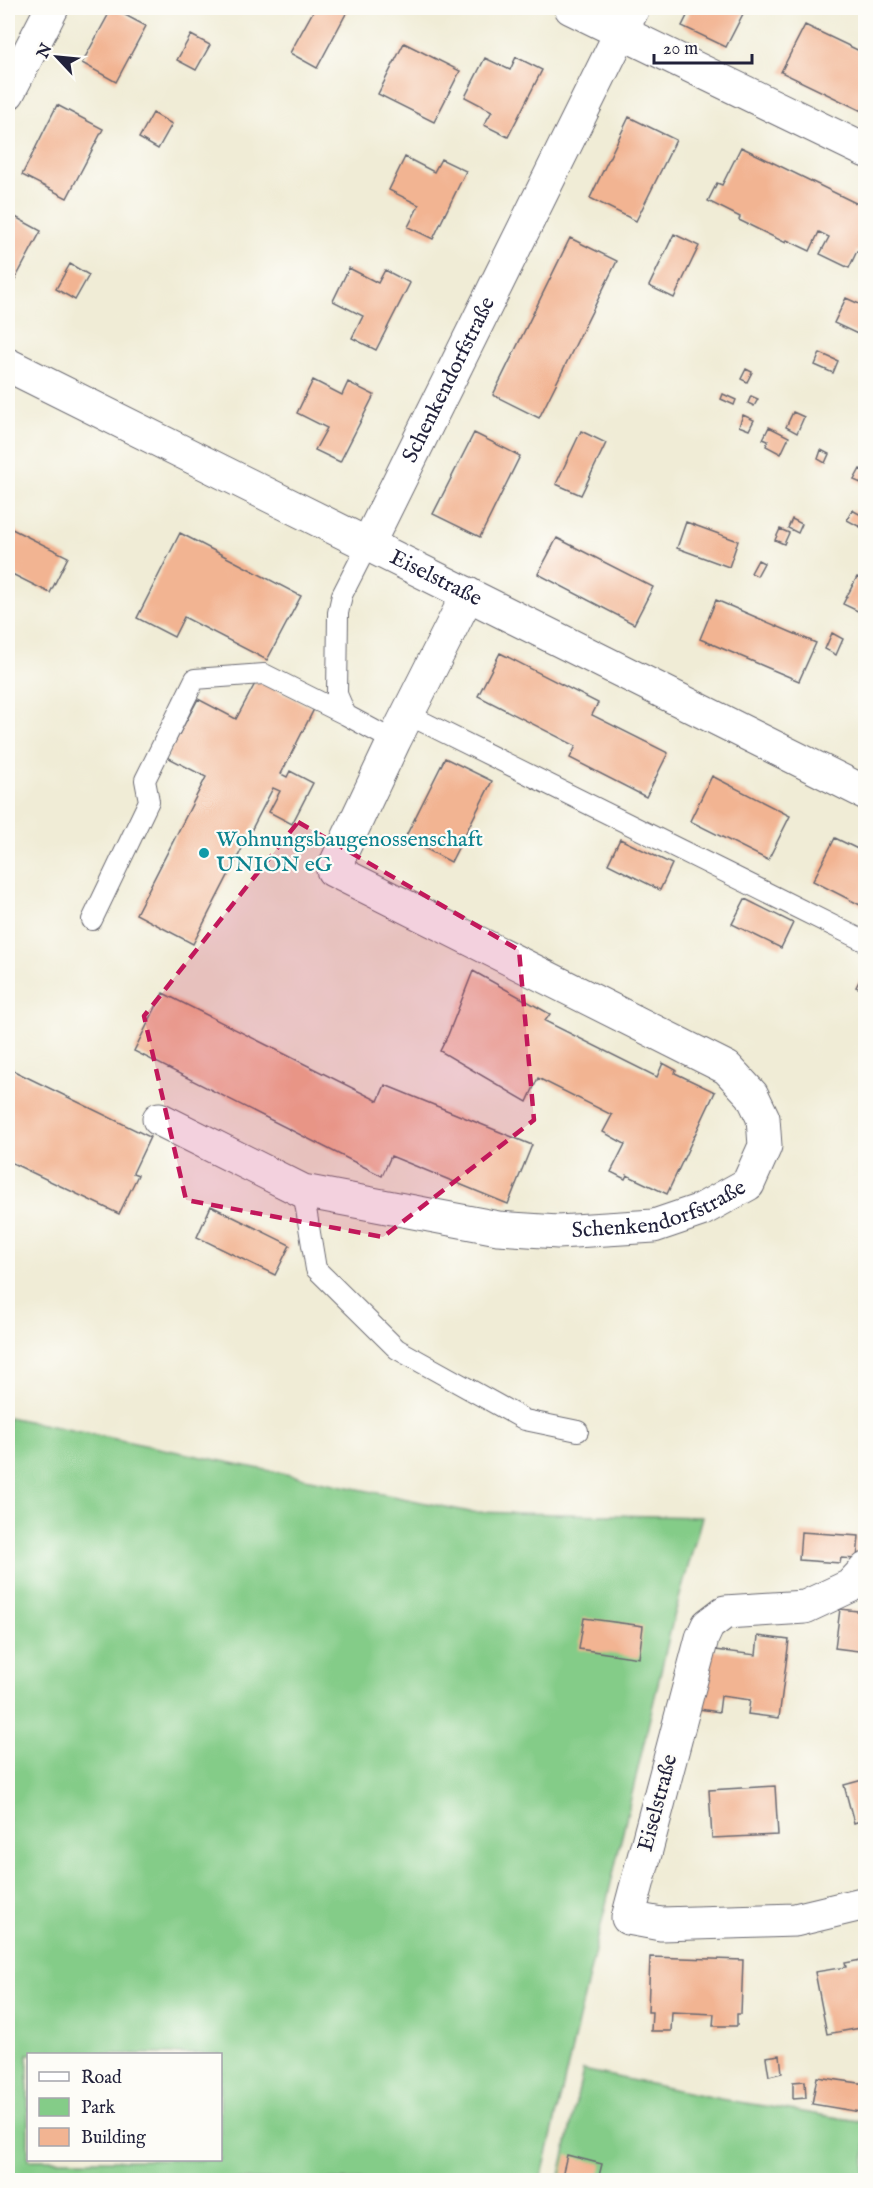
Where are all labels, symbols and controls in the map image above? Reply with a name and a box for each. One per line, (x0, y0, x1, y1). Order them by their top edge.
north arrow (27, 27, 87, 87)
scale bar (654, 27, 752, 65)
text: 20 m (663, 38, 698, 61)
text: N (33, 41, 57, 63)
street label: Schenkendorfstraße (396, 292, 502, 468)
street label: Eiselstraße (385, 544, 486, 613)
place label: Wohnungsbaugenossenschaft UNION eG (216, 826, 484, 879)
marker: Wohnungsbaugenossenschaft UNION eG (197, 846, 211, 860)
street label: Schenkendorfstraße (571, 1174, 751, 1245)
street label: Eiselstraße (632, 1751, 684, 1855)
legend (27, 2053, 222, 2161)
text: Road (81, 2067, 122, 2090)
text: Park (81, 2097, 116, 2120)
text: Building (81, 2127, 146, 2150)

